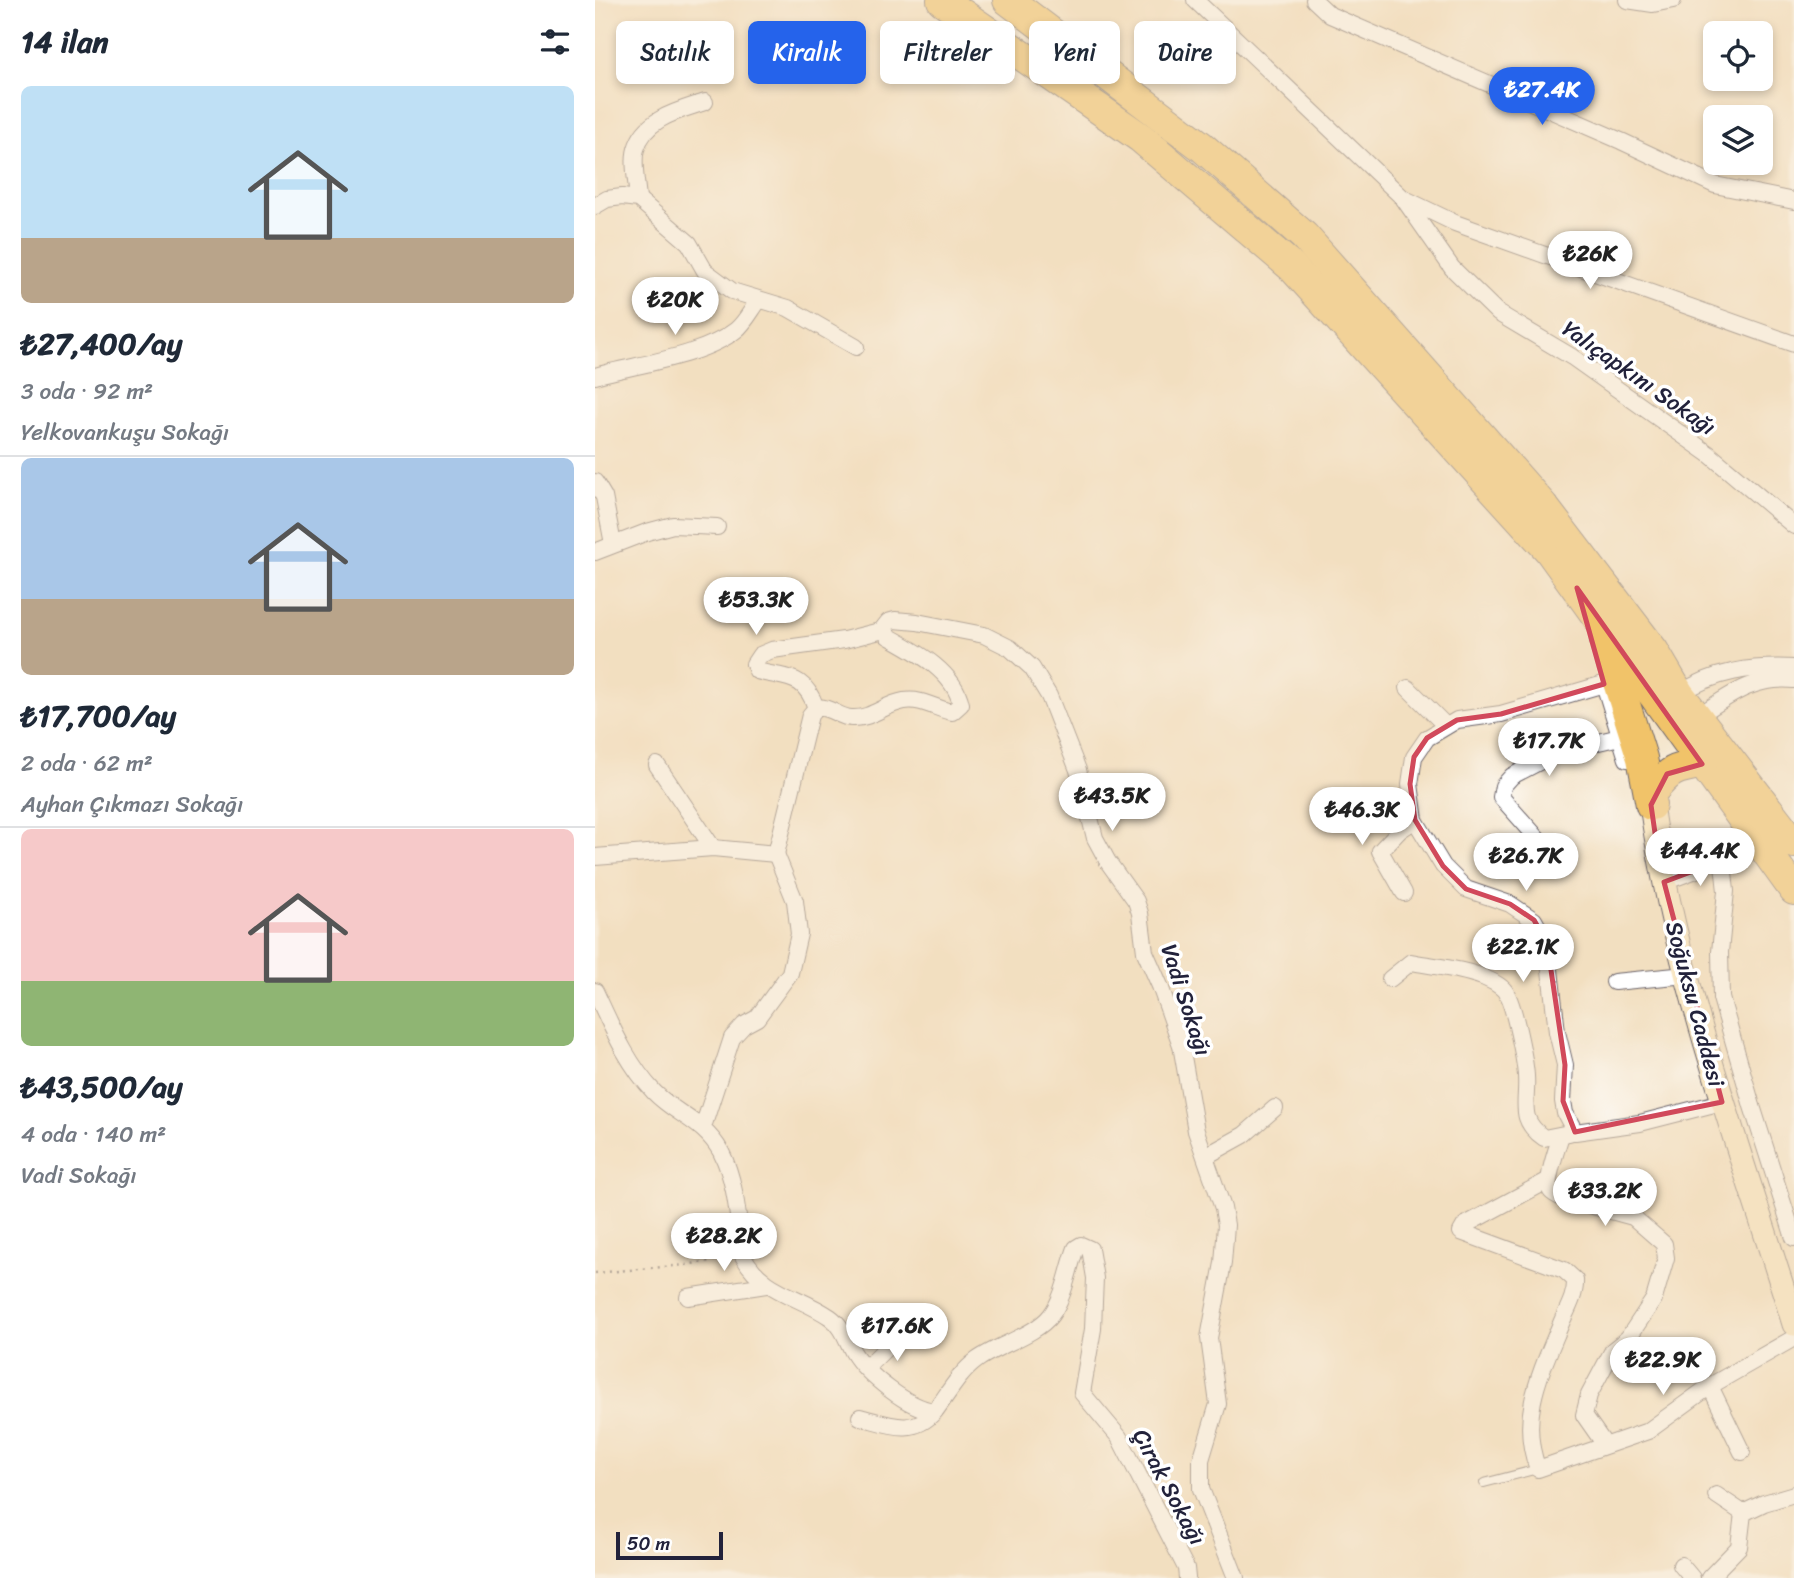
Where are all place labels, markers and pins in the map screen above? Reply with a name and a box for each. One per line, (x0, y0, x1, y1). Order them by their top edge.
pin: ₺27.4K (1485, 68, 1599, 127)
pin: ₺26K (1549, 232, 1631, 291)
pin: ₺20K (634, 278, 716, 337)
pin: ₺53.3K (699, 578, 813, 637)
pin: ₺17.7K (1492, 718, 1606, 778)
pin: ₺43.5K (1055, 774, 1169, 833)
pin: ₺46.3K (1305, 788, 1419, 847)
pin: ₺44.4K (1643, 828, 1757, 888)
pin: ₺26.7K (1469, 834, 1583, 893)
pin: ₺22.1K (1466, 925, 1580, 984)
pin: ₺33.2K (1548, 1168, 1662, 1228)
pin: ₺28.2K (667, 1214, 781, 1273)
pin: ₺17.6K (840, 1304, 954, 1363)
pin: ₺22.9K (1606, 1338, 1720, 1397)

